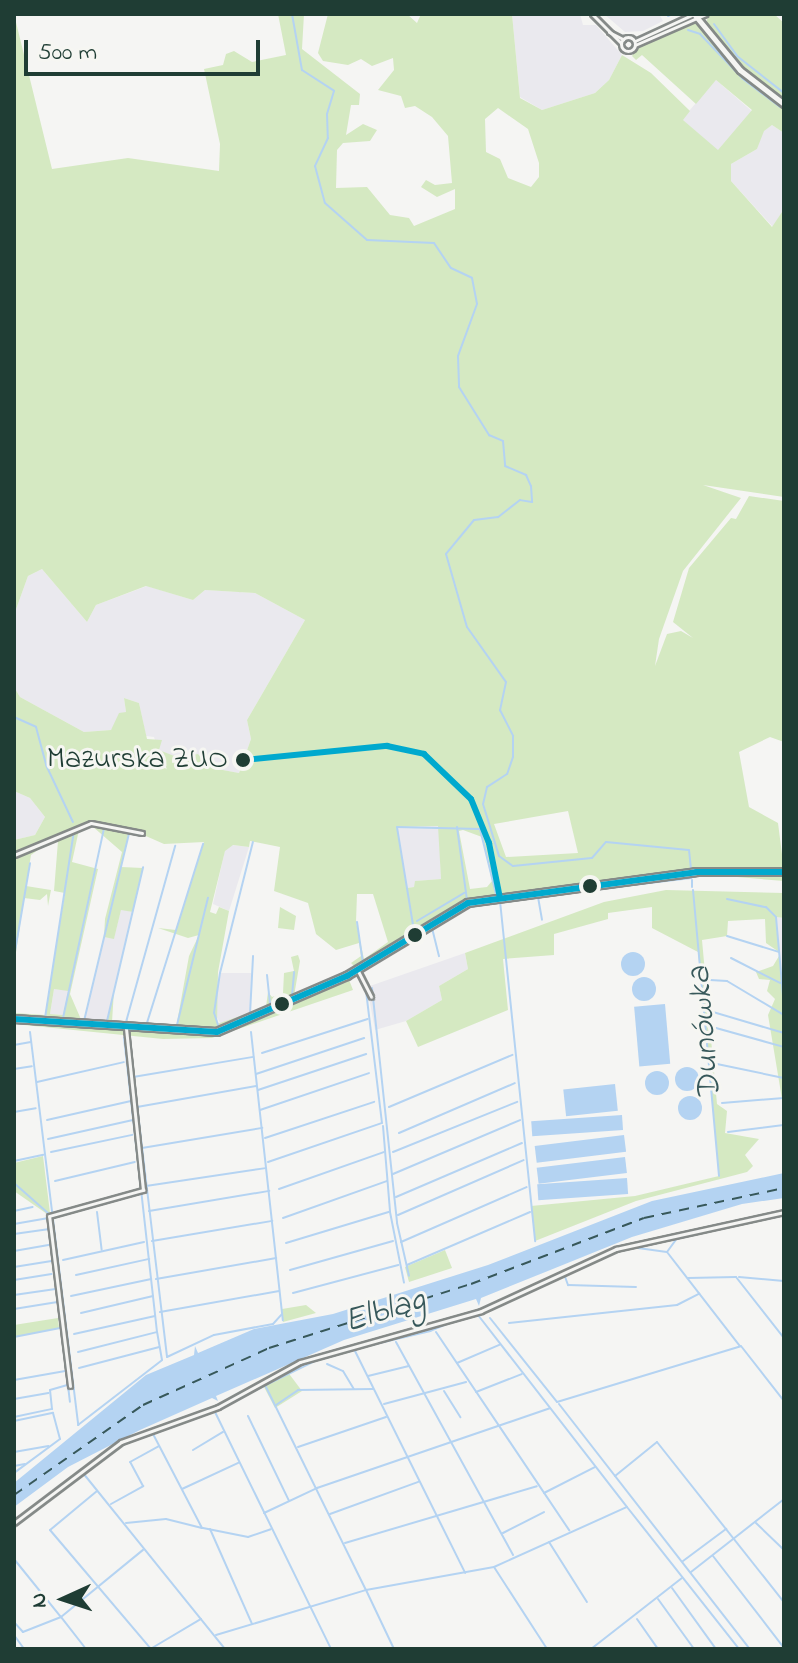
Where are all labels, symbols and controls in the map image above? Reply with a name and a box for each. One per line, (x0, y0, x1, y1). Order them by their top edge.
scale bar (28, 24, 264, 74)
text: 500 m (38, 36, 97, 71)
place label: Mazurska ZUO (47, 742, 228, 778)
marker: Mazurska ZUO (235, 752, 251, 768)
unlabelled marker (582, 878, 598, 894)
unlabelled marker (407, 927, 423, 943)
water label: Dunówka (680, 965, 732, 1101)
unlabelled marker (274, 996, 290, 1012)
water label: Elbląg (340, 1280, 430, 1344)
north arrow (24, 1559, 104, 1639)
text: N (24, 1592, 56, 1609)

